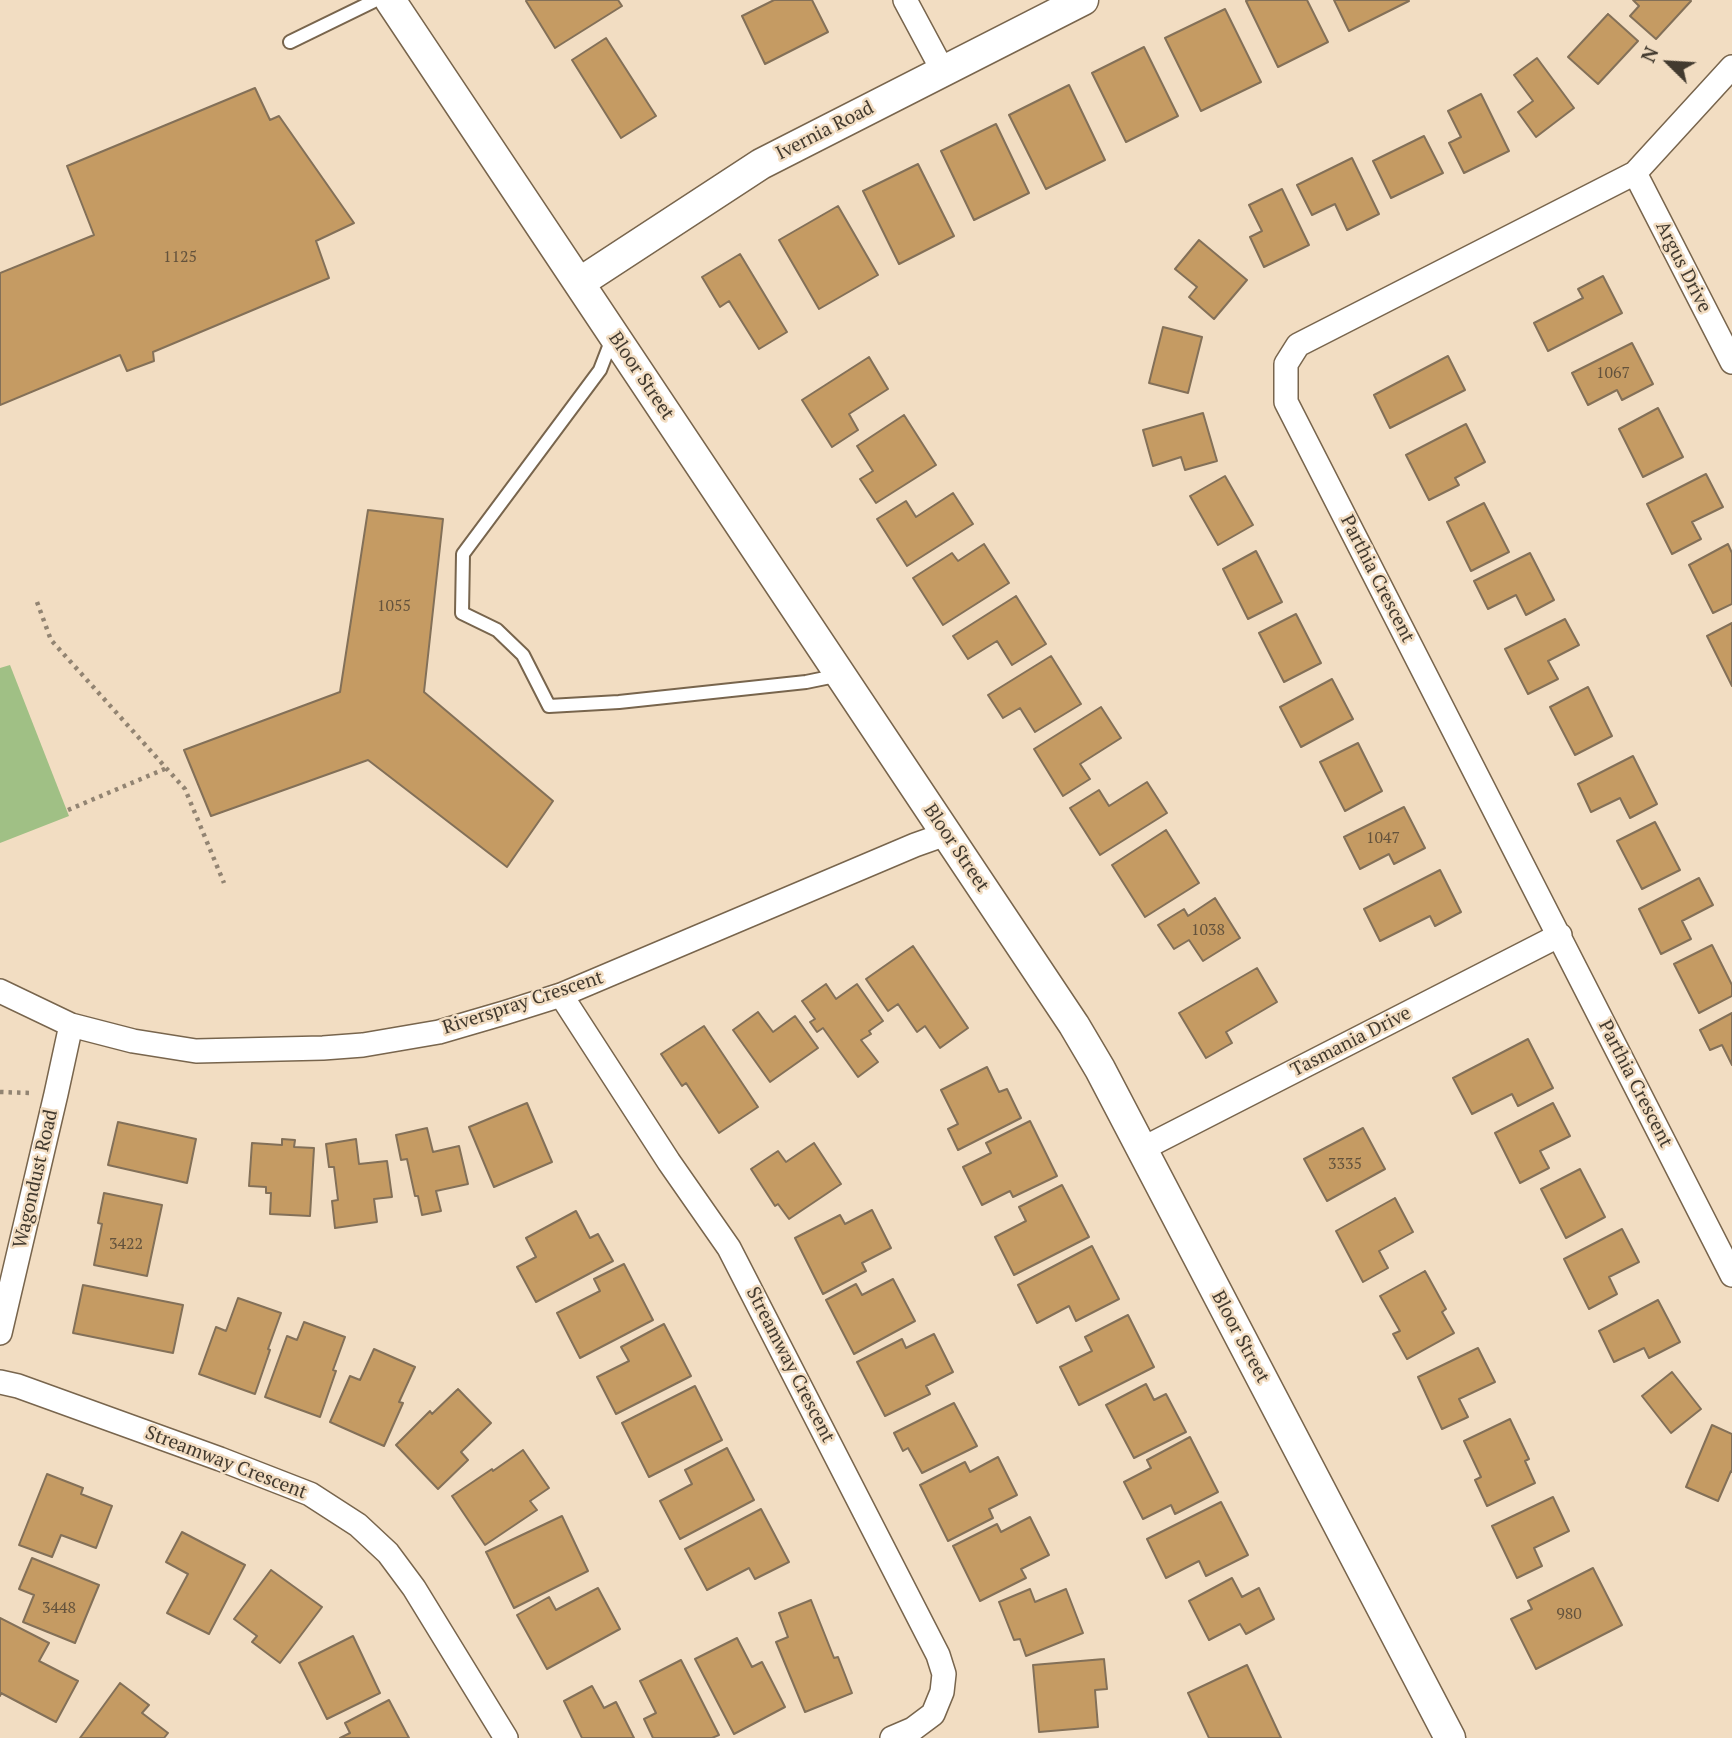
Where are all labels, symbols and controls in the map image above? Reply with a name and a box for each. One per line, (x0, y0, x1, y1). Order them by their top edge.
north arrow (1634, 28, 1704, 98)
text: N (1635, 43, 1664, 66)
street label: Ivernia Road (772, 97, 878, 165)
street label: Argus Drive (1650, 218, 1716, 316)
house number: 1125 (163, 247, 197, 267)
street label: Bloor Street (603, 328, 679, 424)
house number: 1067 (1596, 363, 1630, 383)
street label: Parthia Crescent (1335, 511, 1419, 647)
house number: 1055 (377, 596, 411, 616)
street label: Bloor Street (918, 800, 994, 896)
house number: 1047 (1366, 828, 1400, 848)
house number: 1038 (1191, 920, 1225, 940)
street label: Riverspray Crescent (440, 966, 606, 1040)
street label: Tasmania Drive (1287, 1002, 1415, 1082)
street label: Parthia Crescent (1593, 1016, 1677, 1152)
street label: Wagondust Road (9, 1107, 63, 1251)
house number: 3335 (1328, 1154, 1362, 1174)
house number: 3422 (109, 1234, 143, 1254)
street label: Streamway Crescent (741, 1283, 839, 1447)
street label: Bloor Street (1206, 1287, 1274, 1387)
street label: Streamway Crescent (142, 1422, 310, 1504)
house number: 3448 (42, 1598, 76, 1618)
house number: 980 (1556, 1604, 1582, 1624)

